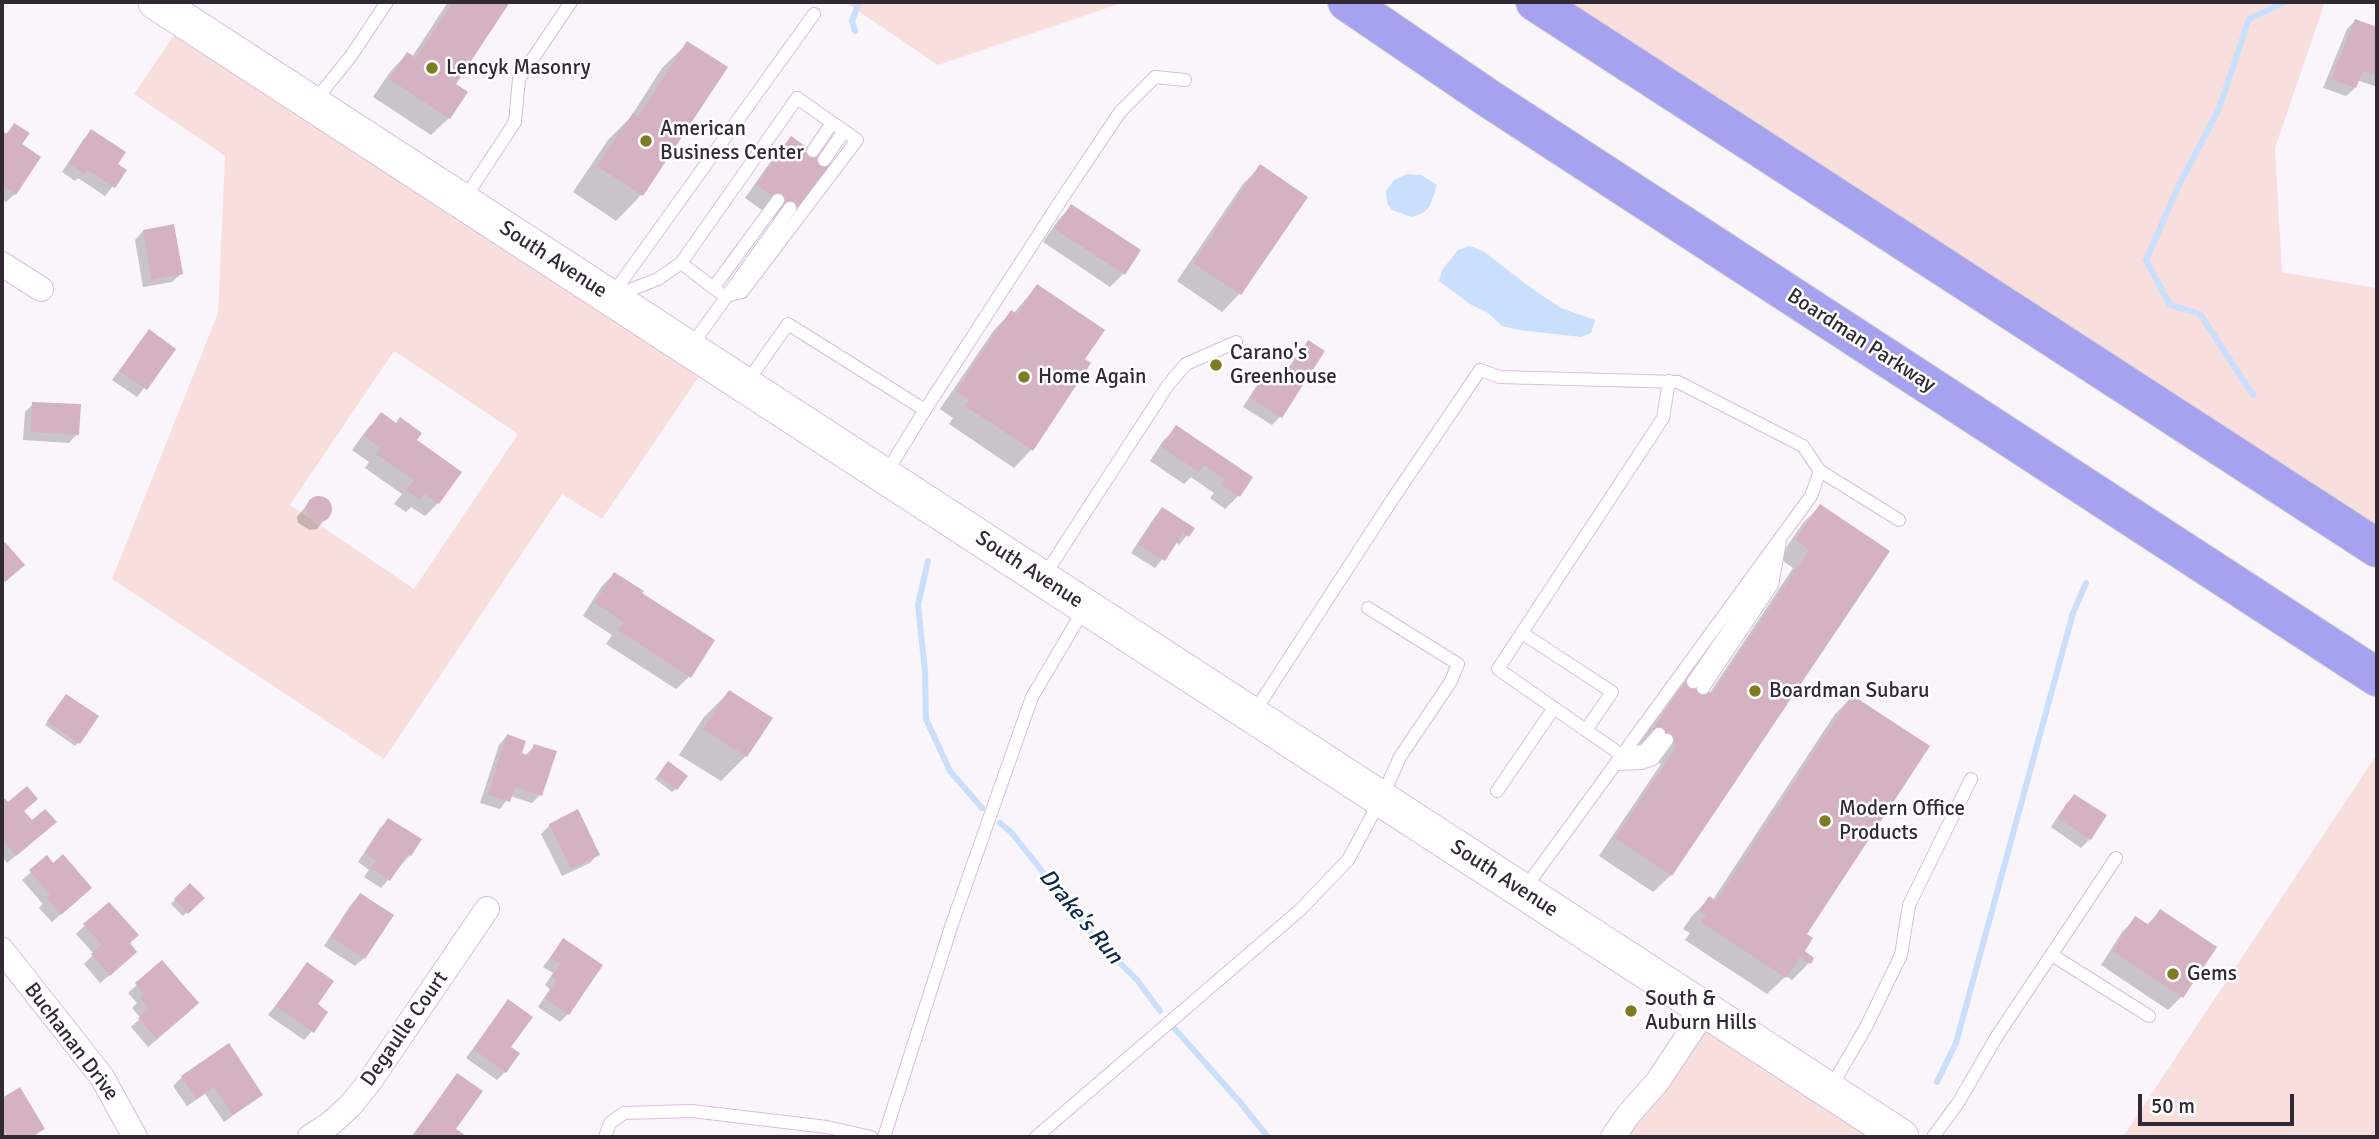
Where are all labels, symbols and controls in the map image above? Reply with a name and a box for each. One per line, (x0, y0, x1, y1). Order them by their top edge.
place label: Lencyk Masonry (446, 55, 591, 81)
marker: Lencyk Masonry (424, 60, 440, 76)
place label: American Business Center (660, 116, 804, 166)
marker: American Business Center (638, 133, 654, 149)
street label: South Avenue (494, 216, 612, 304)
street label: Boardman Parkway (1782, 284, 1940, 398)
place label: Carano's Greenhouse (1230, 340, 1337, 390)
marker: Carano's Greenhouse (1208, 357, 1224, 373)
place label: Home Again (1038, 364, 1147, 390)
marker: Home Again (1016, 369, 1032, 385)
street label: South Avenue (970, 526, 1088, 614)
place label: Boardman Subaru (1769, 678, 1929, 704)
marker: Boardman Subaru (1747, 683, 1763, 699)
place label: Modern Office Products (1839, 796, 1965, 846)
marker: Modern Office Products (1817, 813, 1833, 829)
street label: South Avenue (1445, 835, 1563, 923)
water label: Drake's Run (1032, 864, 1128, 970)
place label: Gems (2187, 961, 2237, 987)
marker: Gems (2165, 966, 2181, 982)
street label: Degaulle Court (356, 967, 454, 1091)
street label: Buchanan Drive (18, 978, 124, 1106)
place label: South & Auburn Hills (1645, 986, 1757, 1036)
marker: South & Auburn Hills (1623, 1003, 1639, 1019)
scale bar (2141, 1080, 2297, 1124)
text: 50 m (2151, 1093, 2195, 1119)

